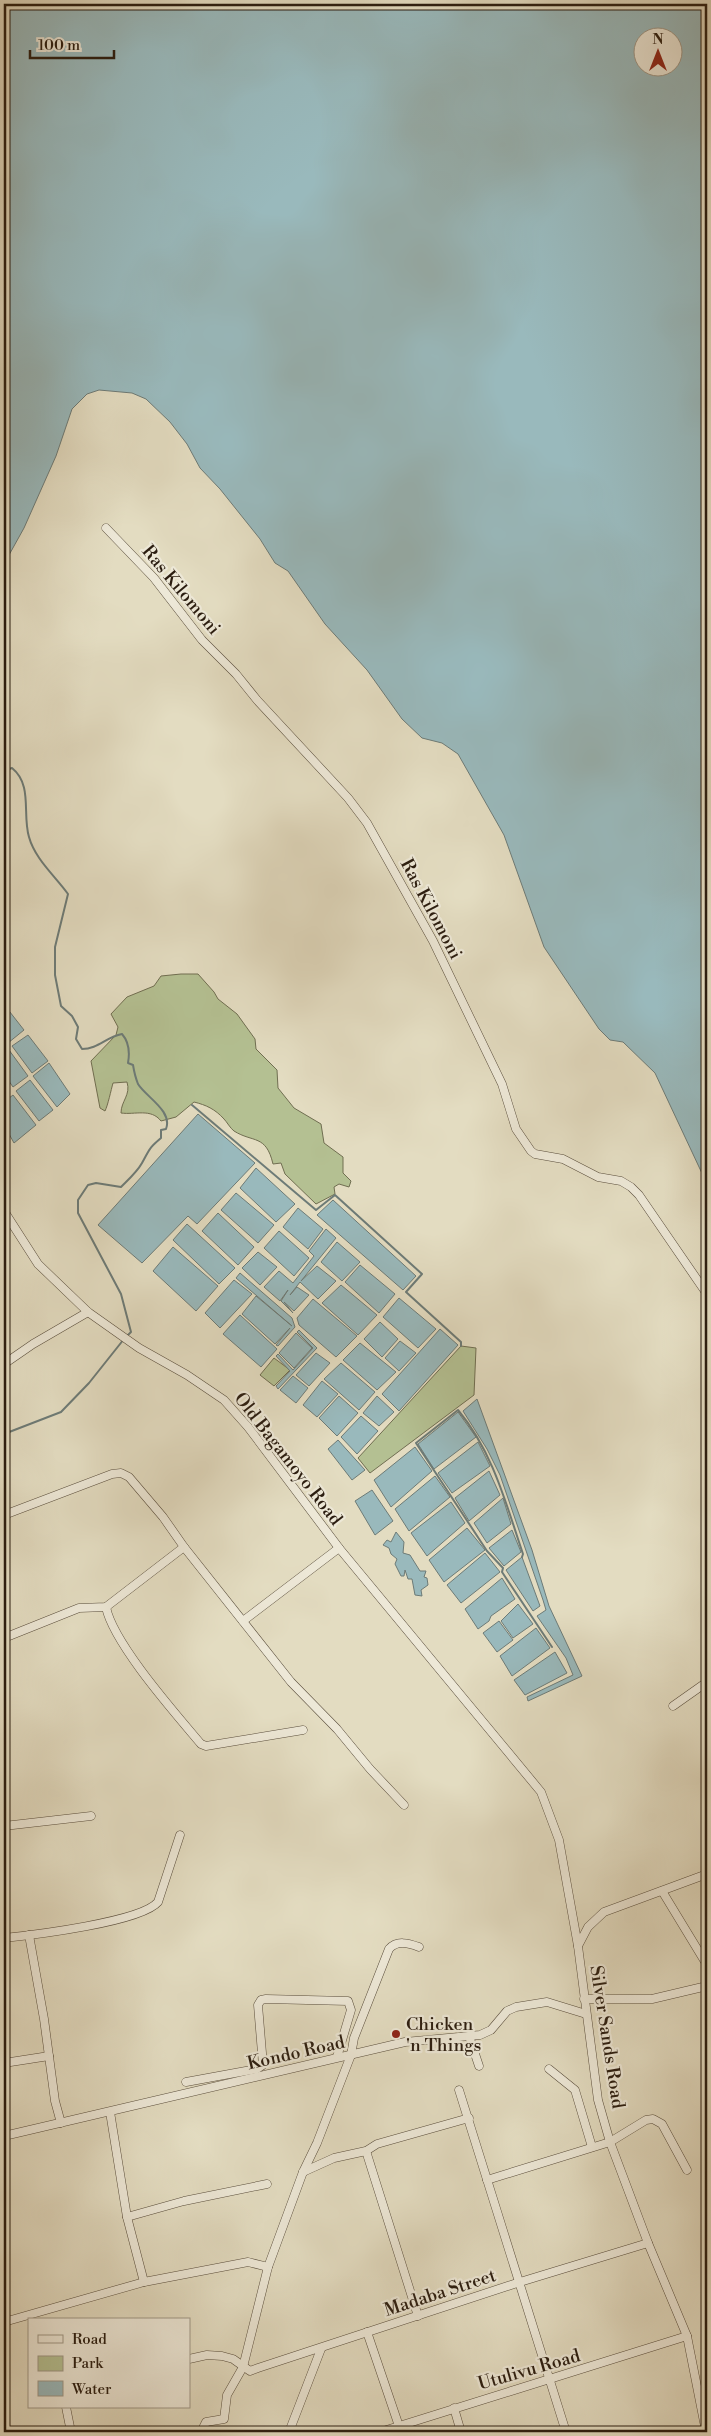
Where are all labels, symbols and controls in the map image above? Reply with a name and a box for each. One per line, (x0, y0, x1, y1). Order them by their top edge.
scale bar (30, 28, 114, 60)
north arrow (634, 28, 684, 78)
text: N (652, 31, 664, 49)
text: 100 m (38, 36, 80, 55)
street label: Ras Kilomoni (137, 540, 225, 640)
street label: Ras Kilomoni (395, 855, 467, 963)
street label: Old Bagamoyo Road (229, 1388, 348, 1531)
street label: Silver Sands Road (584, 1964, 630, 2111)
place label: Chicken 'n Things (406, 2013, 482, 2057)
marker: Chicken 'n Things (390, 2028, 402, 2040)
street label: Kondo Road (245, 2030, 348, 2075)
street label: Madaba Street (381, 2264, 499, 2322)
legend (28, 2318, 190, 2408)
text: Road (72, 2330, 107, 2349)
street label: Utulivu Road (475, 2344, 584, 2396)
text: Park (72, 2354, 104, 2373)
text: Water (71, 2380, 112, 2399)

